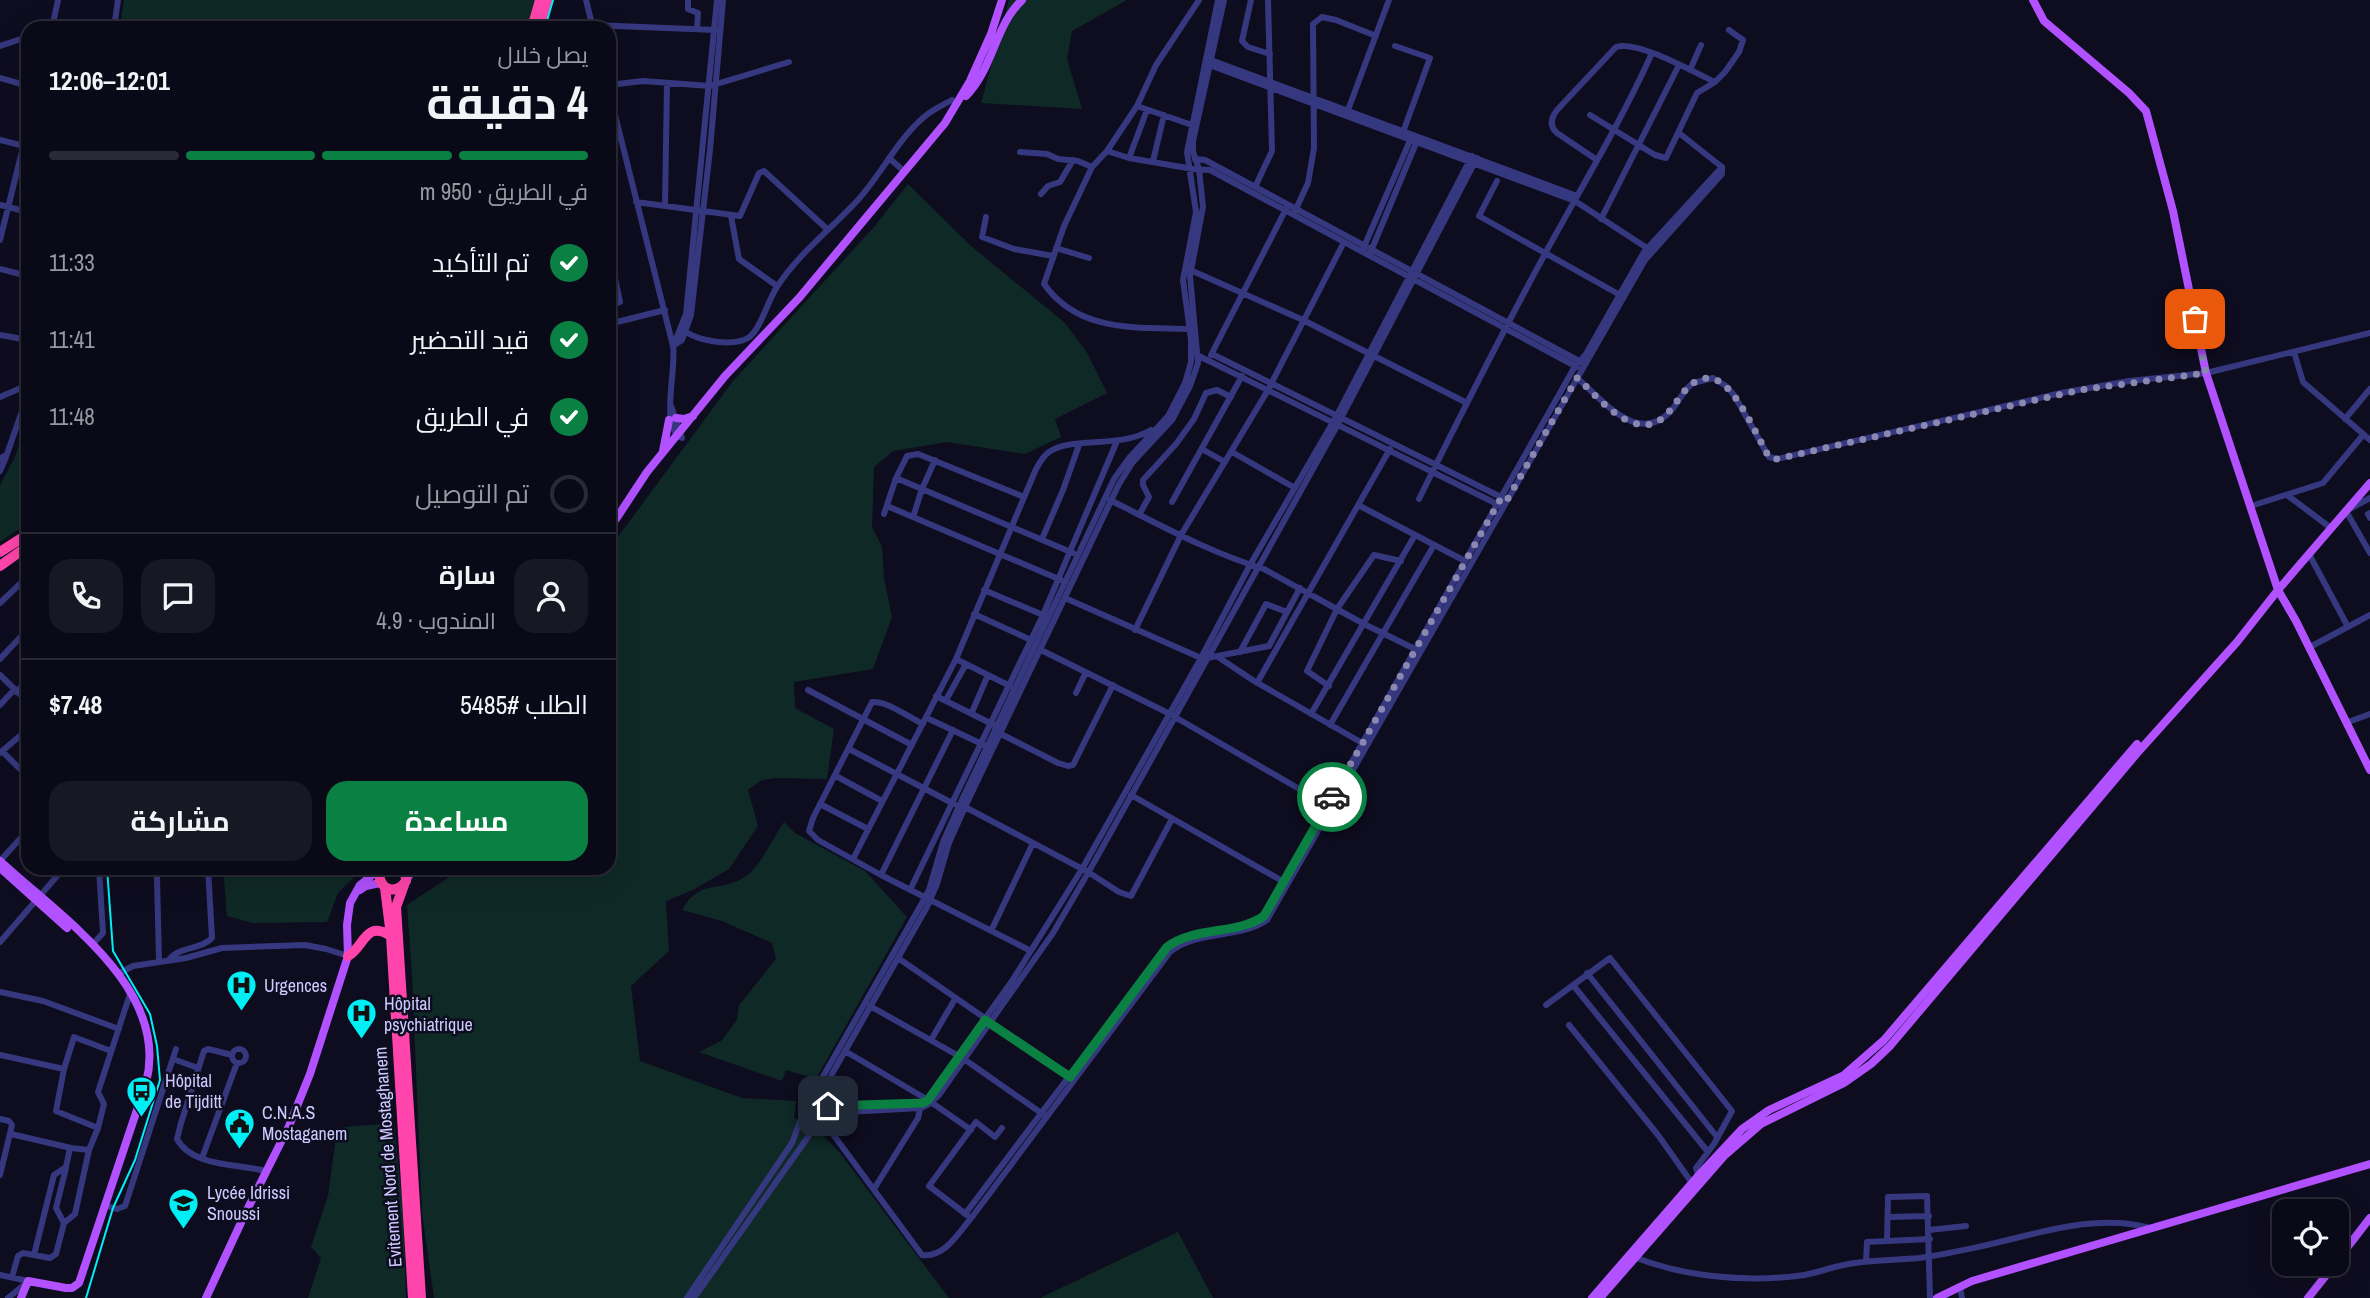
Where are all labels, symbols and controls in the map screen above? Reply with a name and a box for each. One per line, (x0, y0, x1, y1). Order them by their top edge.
text: يصل خلال (497, 39, 588, 70)
text: 12:01–12:06 (49, 63, 170, 98)
text: 4 دقيقة (426, 71, 588, 133)
text: في الطريق · 950 m (420, 176, 588, 207)
icon: check (550, 244, 588, 282)
text: تم التأكيد (432, 245, 529, 280)
text: 11:33 (49, 247, 95, 278)
pin (2165, 289, 2225, 349)
icon: bag (2176, 300, 2214, 338)
icon: check (550, 321, 588, 359)
text: قيد التحضير (411, 322, 529, 357)
text: 11:41 (49, 324, 95, 355)
icon: check (550, 398, 588, 436)
text: في الطريق (416, 399, 529, 434)
text: 11:48 (49, 401, 95, 432)
text: تم التوصيل (415, 476, 529, 511)
text: سارة (439, 557, 496, 592)
button: phone (49, 559, 123, 633)
button: chat (141, 559, 215, 633)
button: person (514, 559, 588, 633)
text: المندوب · 4.9 (376, 605, 496, 636)
text: $7.48 (49, 687, 102, 722)
text: الطلب #5485 (460, 687, 588, 722)
courier (1297, 762, 1367, 832)
icon: car (1313, 778, 1351, 816)
button: مشاركة (49, 781, 312, 861)
button: مساعدة (326, 781, 588, 861)
hospital icon: Urgences (224, 969, 258, 1013)
place label: Urgences (264, 973, 327, 998)
place label: Hôpital psychiatrique (384, 991, 473, 1037)
hospital icon: Hôpital psychiatrique (344, 997, 378, 1041)
street label: Evitement Nord de Mostaghanem (367, 1046, 408, 1268)
place label: Hôpital de Tijditt (165, 1068, 222, 1114)
bus stop icon: Hôpital de Tijditt (125, 1074, 159, 1118)
pin (798, 1076, 858, 1136)
icon: home (809, 1087, 847, 1125)
place label: C.N.A.S Mostaganem (262, 1100, 347, 1146)
public building icon: C.N.A.S Mostaganem (222, 1106, 256, 1150)
place label: Lycée Idrissi Snoussi (207, 1180, 290, 1226)
school or university icon: Lycée Idrissi Snoussi (167, 1186, 201, 1230)
map controls (2272, 1199, 2349, 1276)
button: locate (2272, 1199, 2349, 1276)

